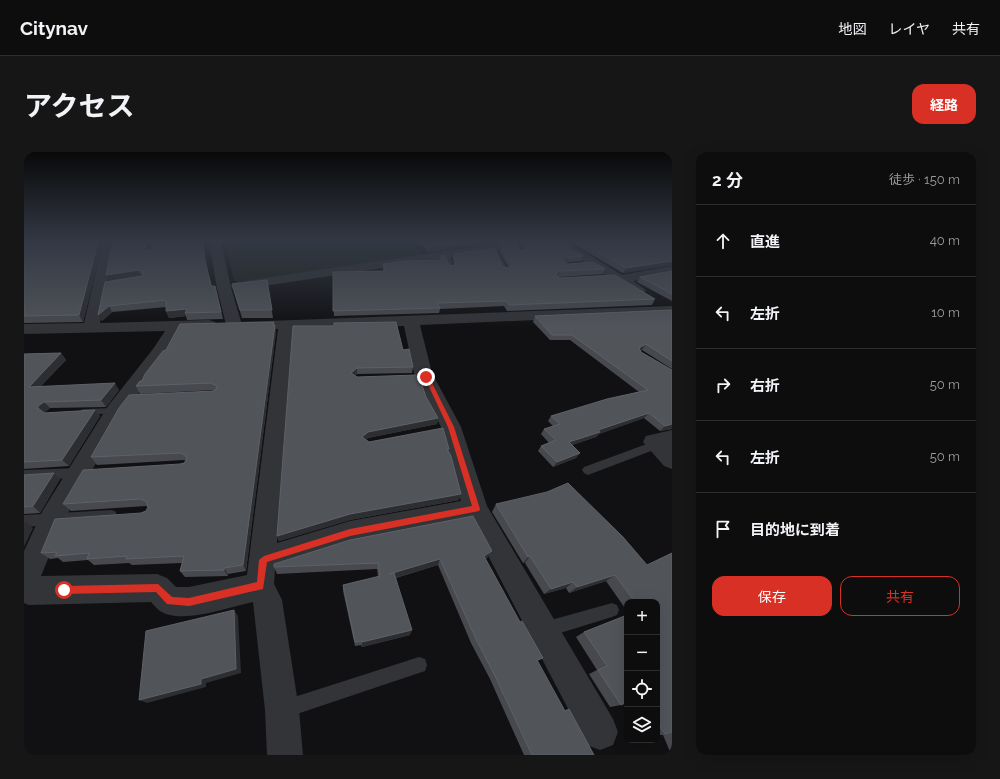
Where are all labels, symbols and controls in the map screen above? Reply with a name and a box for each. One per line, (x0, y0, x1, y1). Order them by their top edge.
text: Citynav (20, 17, 88, 39)
text: 地図 (838, 21, 866, 37)
text: レイヤ (888, 21, 930, 37)
text: 共有 (952, 21, 980, 37)
button: 経路 (912, 84, 976, 124)
text: アクセス (24, 90, 135, 123)
text: 2 分 (712, 170, 743, 190)
text: 徒歩 · 150 m (889, 172, 960, 187)
icon: ahead (712, 230, 734, 252)
text: 直進 (750, 233, 780, 251)
text: 40 m (930, 233, 960, 248)
icon: left (712, 302, 734, 324)
text: 左折 (750, 305, 780, 323)
text: 10 m (931, 305, 960, 320)
route end (417, 368, 435, 386)
icon: right (712, 374, 734, 396)
text: 右折 (750, 377, 780, 395)
text: 50 m (930, 377, 960, 392)
icon: left (712, 446, 734, 468)
text: 左折 (750, 449, 780, 467)
text: 50 m (930, 449, 960, 464)
icon: arrive (712, 518, 734, 540)
text: 目的地に到着 (750, 521, 840, 539)
button: 保存 (712, 576, 832, 616)
button: 共有 (840, 576, 960, 616)
route start (55, 581, 73, 599)
map controls (624, 599, 660, 743)
button: + (624, 599, 660, 635)
button: − (624, 635, 660, 671)
button: locate (624, 671, 660, 707)
button: layers (624, 707, 660, 743)

